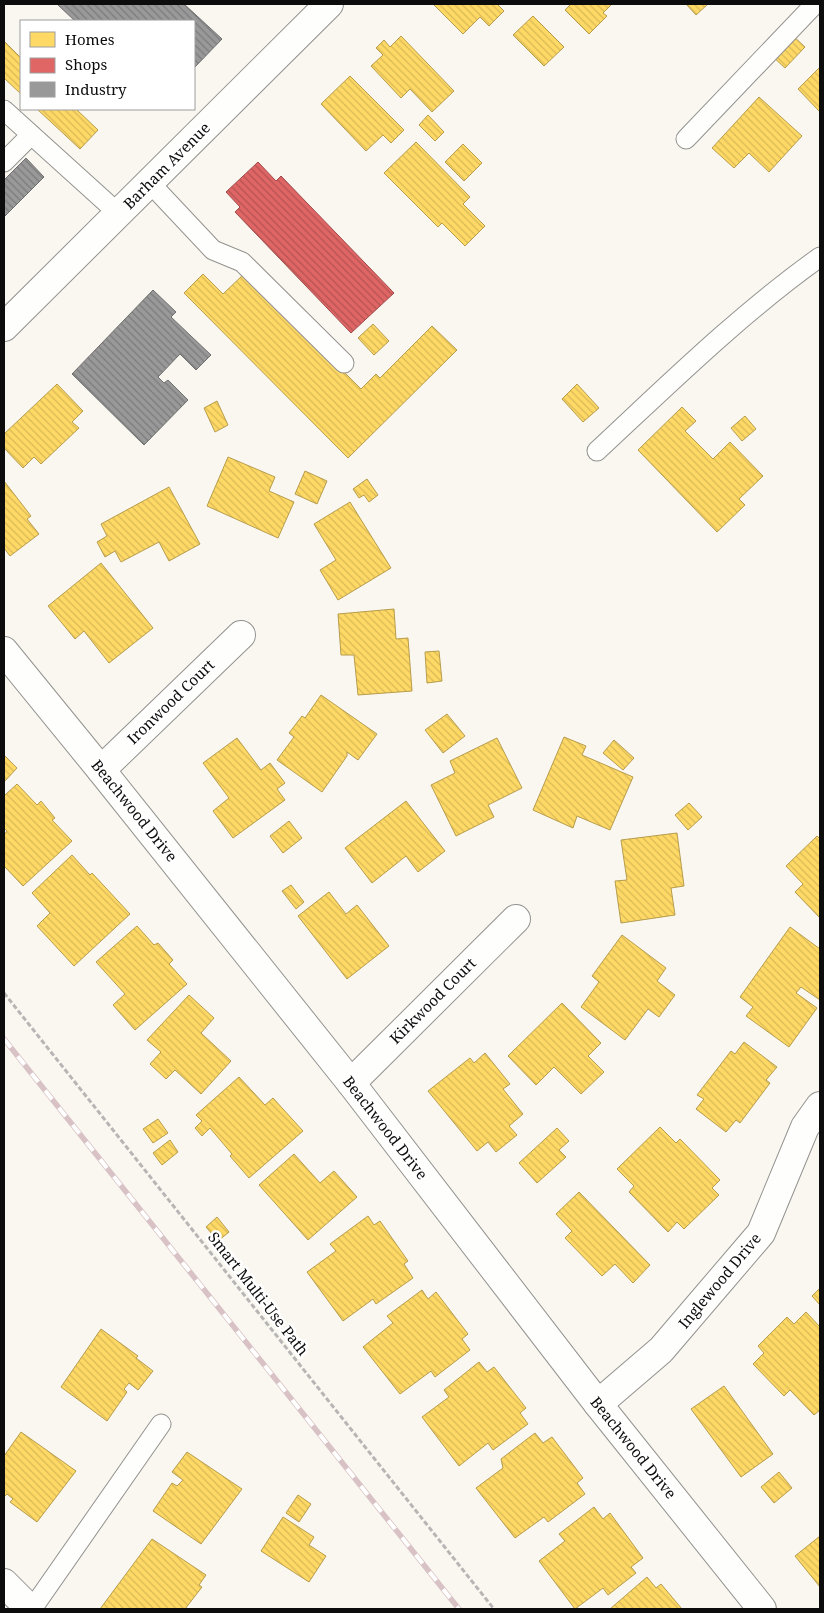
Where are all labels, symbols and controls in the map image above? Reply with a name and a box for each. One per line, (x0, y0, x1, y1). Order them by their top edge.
legend (20, 20, 195, 110)
text: Homes (65, 29, 115, 49)
text: Shops (65, 54, 108, 74)
text: Industry (65, 79, 127, 99)
street label: Barham Avenue (119, 118, 214, 213)
street label: Ironwood Court (122, 654, 218, 748)
street label: Beachwood Drive (87, 755, 182, 866)
street label: Kirkwood Court (385, 953, 480, 1048)
street label: Beachwood Drive (339, 1072, 432, 1183)
street label: Smart Multi-Use Path (204, 1227, 314, 1360)
street label: Inglewood Drive (673, 1228, 765, 1332)
street label: Beachwood Drive (586, 1392, 681, 1503)

